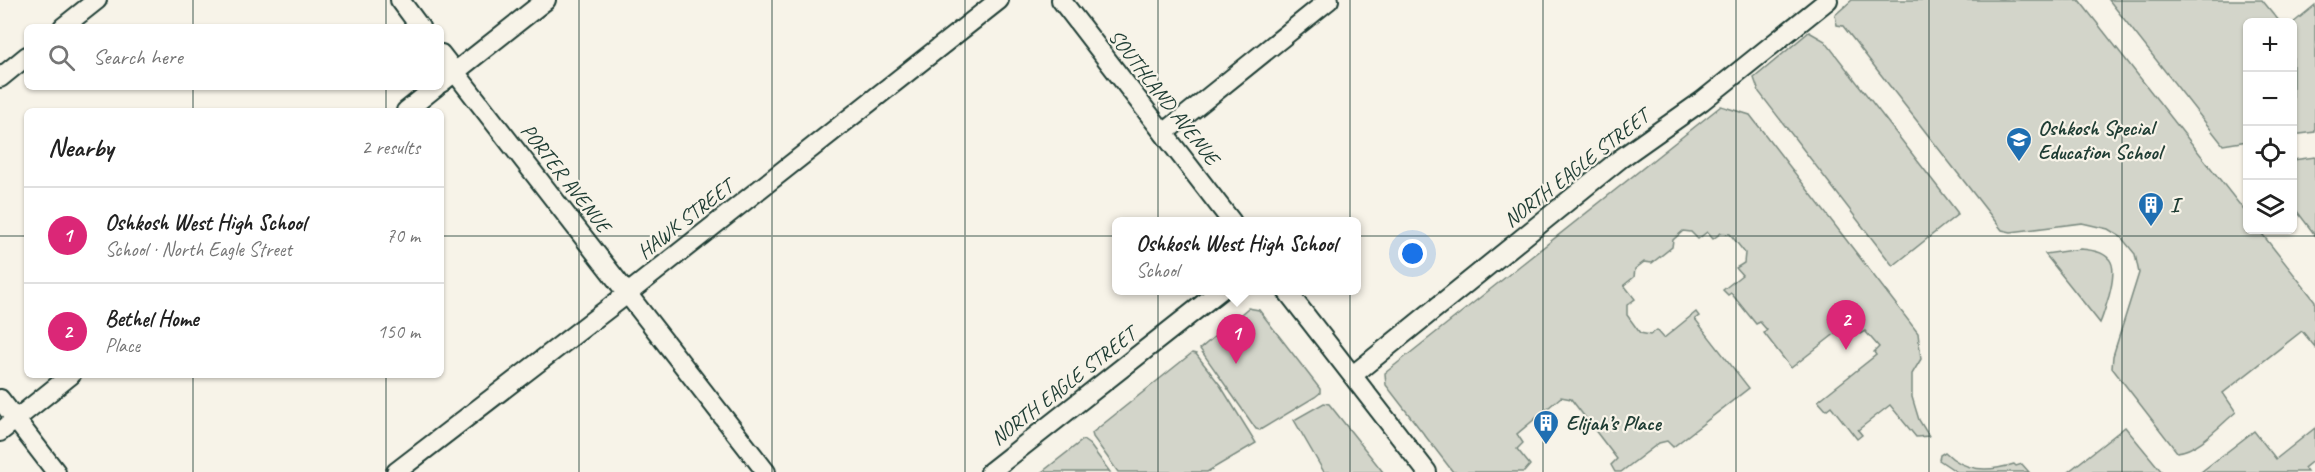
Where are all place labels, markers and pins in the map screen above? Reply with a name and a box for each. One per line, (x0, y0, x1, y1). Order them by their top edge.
place label: Oshkosh Special Education School (2038, 115, 2166, 165)
school or university icon: Oshkosh Special Education School (2004, 125, 2034, 163)
building icon: I (2136, 190, 2166, 228)
place label: I (2170, 192, 2183, 218)
pin: 2 (1826, 300, 1866, 350)
pin: 1 (1216, 314, 1256, 364)
building icon: Elijah’s Place (1531, 408, 1561, 446)
place label: Elijah’s Place (1566, 410, 1663, 436)

